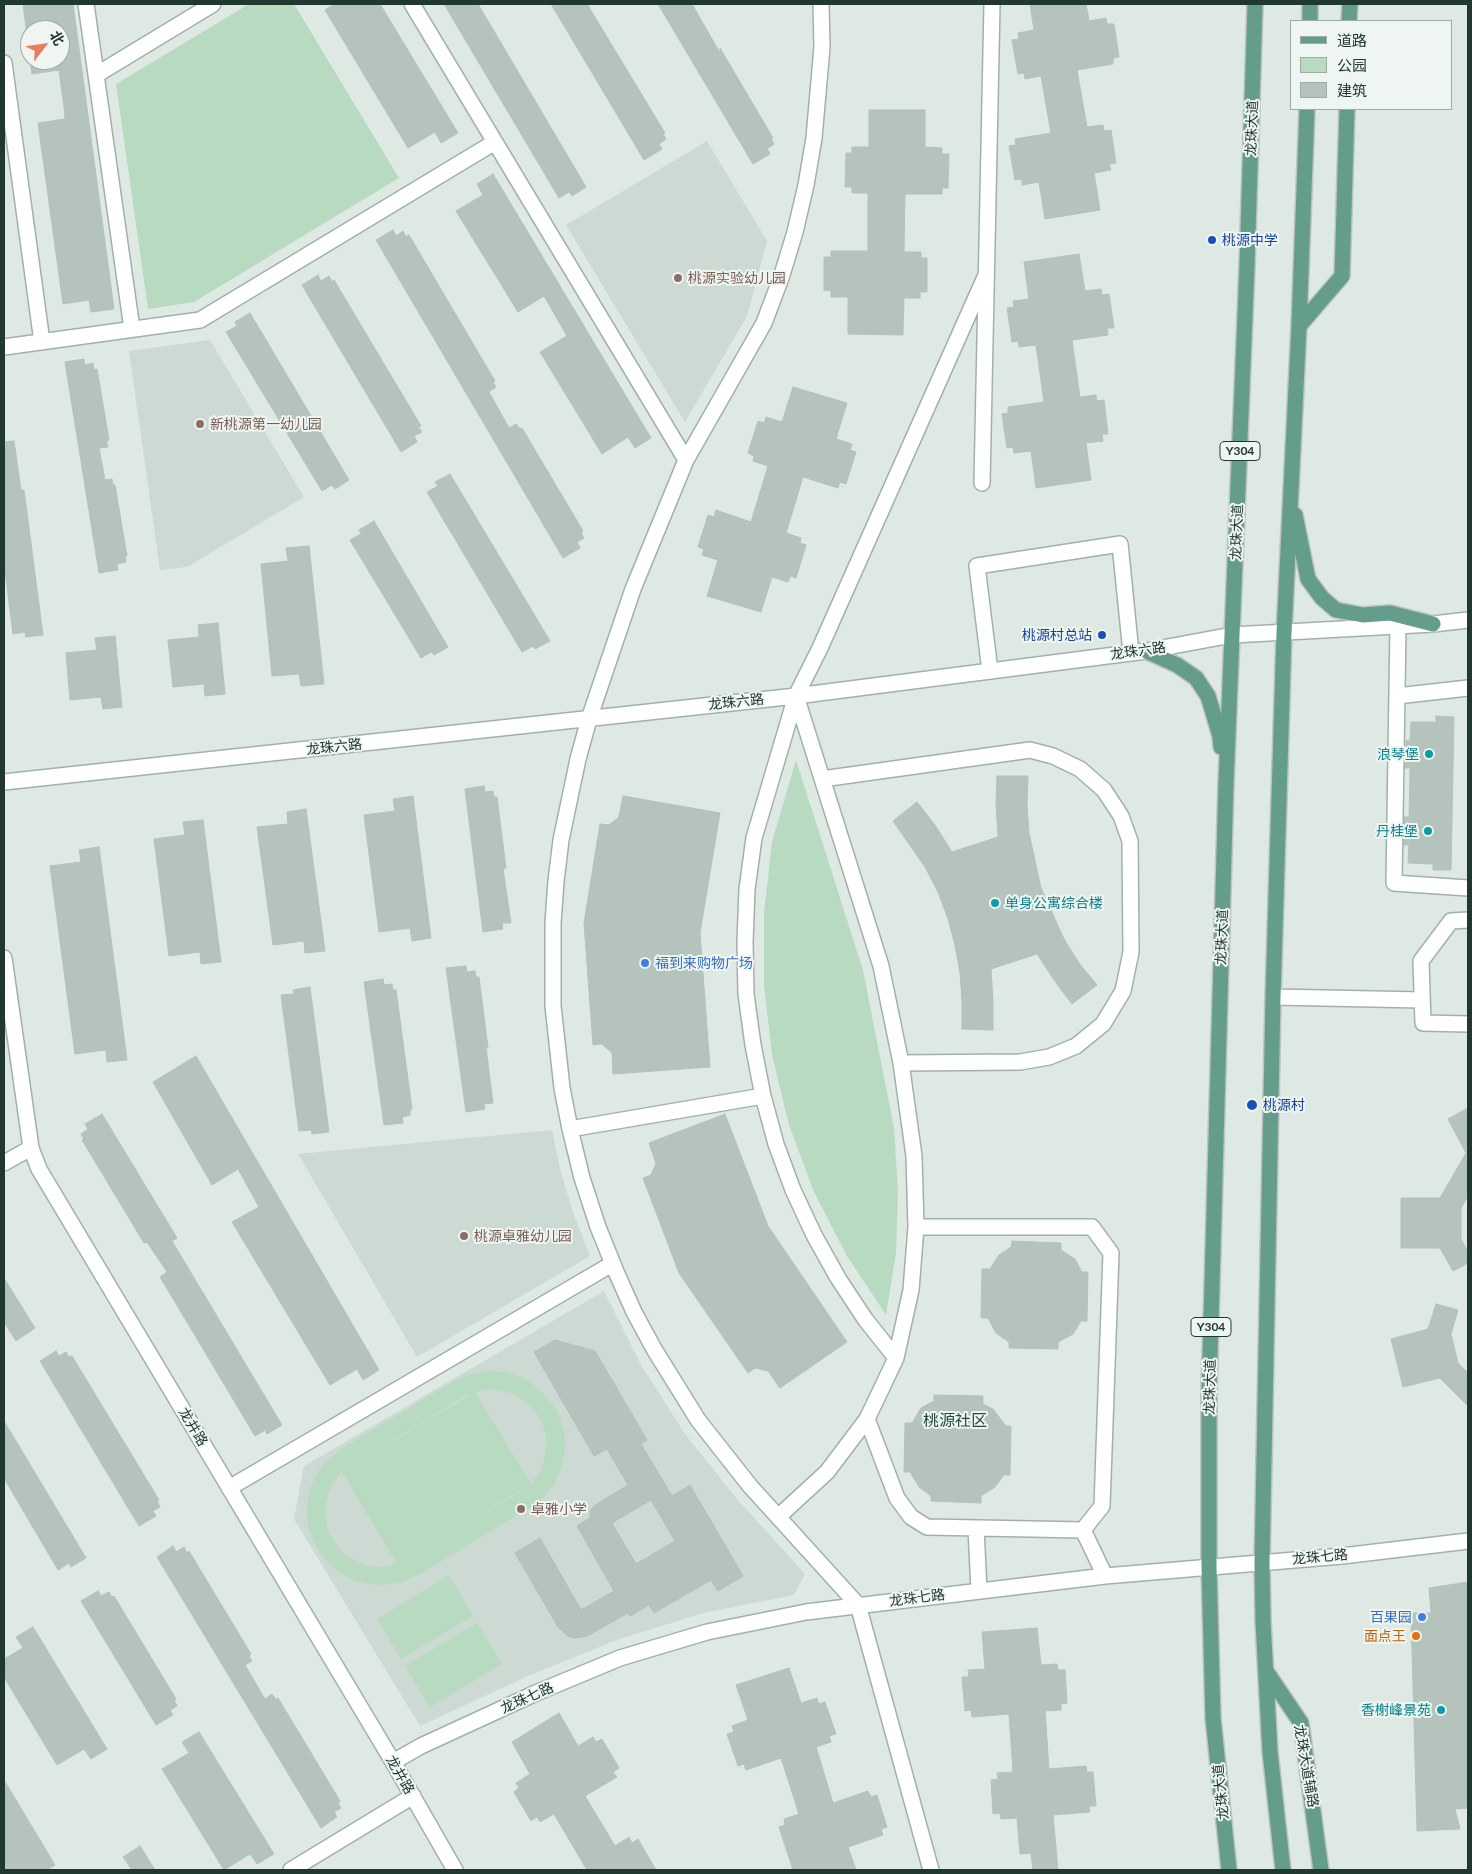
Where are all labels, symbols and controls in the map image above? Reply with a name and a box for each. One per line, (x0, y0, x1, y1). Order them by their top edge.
north arrow (20, 20, 70, 70)
legend (1290, 20, 1452, 110)
text: 北 (47, 27, 68, 48)
text: 道路 (1337, 31, 1367, 49)
text: 公园 (1337, 56, 1367, 74)
text: 建筑 (1337, 81, 1367, 99)
street label: 龙珠大道 (1243, 100, 1261, 156)
place label: 桃源中学 (1222, 232, 1278, 248)
marker: 桃源中学 (1206, 234, 1218, 246)
place label: 桃源实验幼儿园 (688, 270, 786, 286)
marker: 桃源实验幼儿园 (672, 272, 684, 284)
place label: 新桃源第一幼儿园 (210, 416, 322, 432)
marker: 新桃源第一幼儿园 (194, 418, 206, 430)
road number: Y304 (1220, 442, 1260, 461)
street label: 龙珠大道 (1228, 504, 1246, 560)
place label: 桃源村总站 (1022, 627, 1092, 643)
marker: 桃源村总站 (1096, 629, 1108, 641)
street label: 龙珠六路 (1109, 639, 1167, 663)
street label: 龙珠六路 (707, 691, 765, 713)
street label: 龙珠六路 (305, 736, 363, 758)
place label: 浪琴堡 (1377, 746, 1419, 762)
marker: 浪琴堡 (1423, 748, 1435, 760)
place label: 丹桂堡 (1376, 823, 1418, 839)
marker: 丹桂堡 (1422, 825, 1434, 837)
place label: 单身公寓综合楼 (1005, 895, 1103, 911)
marker: 单身公寓综合楼 (989, 897, 1001, 909)
street label: 龙珠大道 (1213, 909, 1231, 965)
place label: 福到来购物广场 (655, 955, 753, 971)
marker: 福到来购物广场 (639, 957, 651, 969)
place label: 桃源村 (1263, 1097, 1305, 1113)
marker: 桃源村 (1245, 1098, 1259, 1112)
place label: 桃源卓雅幼儿园 (474, 1228, 572, 1244)
marker: 桃源卓雅幼儿园 (458, 1230, 470, 1242)
road number: Y304 (1191, 1318, 1231, 1336)
street label: 龙珠大道 (1201, 1359, 1219, 1415)
street label: 龙井路 (175, 1405, 211, 1449)
district label: 桃源社区 (923, 1411, 987, 1431)
place label: 卓雅小学 (531, 1501, 587, 1517)
marker: 卓雅小学 (515, 1503, 527, 1515)
street label: 龙珠七路 (1291, 1546, 1349, 1568)
street label: 龙珠七路 (888, 1586, 946, 1610)
place label: 百果园 (1370, 1609, 1412, 1625)
marker: 百果园 (1416, 1611, 1428, 1623)
place label: 面点王 (1364, 1628, 1406, 1644)
marker: 面点王 (1410, 1630, 1422, 1642)
street label: 龙珠七路 (498, 1679, 556, 1717)
place label: 香榭峰景苑 (1361, 1702, 1431, 1718)
marker: 香榭峰景苑 (1435, 1704, 1447, 1716)
street label: 龙珠大道辅路 (1290, 1723, 1322, 1809)
street label: 龙井路 (382, 1753, 418, 1797)
street label: 龙珠大道 (1210, 1763, 1232, 1821)

